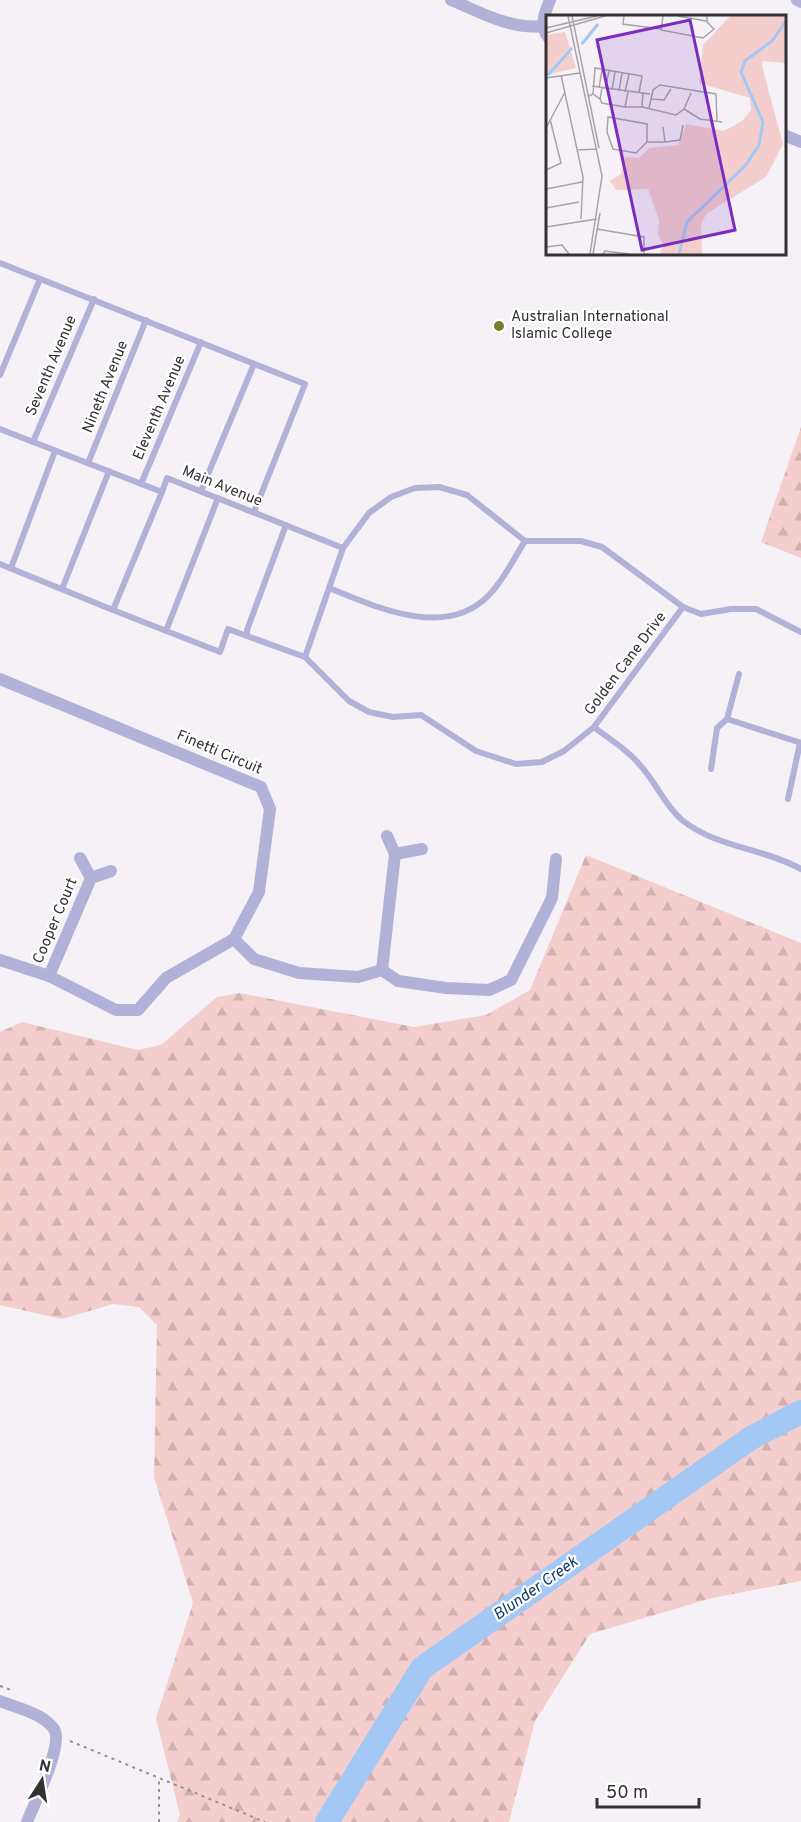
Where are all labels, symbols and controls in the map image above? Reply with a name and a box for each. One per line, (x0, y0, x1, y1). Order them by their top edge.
inset map (546, 15, 786, 255)
place label: Australian International Islamic College (511, 308, 669, 344)
street label: Seventh Avenue (22, 313, 82, 419)
marker: Australian International Islamic College (492, 319, 506, 333)
street label: Nineth Avenue (79, 338, 133, 436)
street label: Eleventh Avenue (129, 353, 191, 463)
street label: Main Avenue (179, 462, 265, 512)
street label: Golden Cane Drive (581, 608, 671, 720)
street label: Finetti Circuit (173, 726, 265, 780)
street label: Cooper Court (29, 875, 83, 967)
water label: Blunder Creek (490, 1552, 583, 1625)
north arrow (12, 1750, 72, 1810)
text: N (37, 1756, 52, 1778)
scale bar (597, 1771, 699, 1809)
text: 50 m (606, 1782, 648, 1805)

